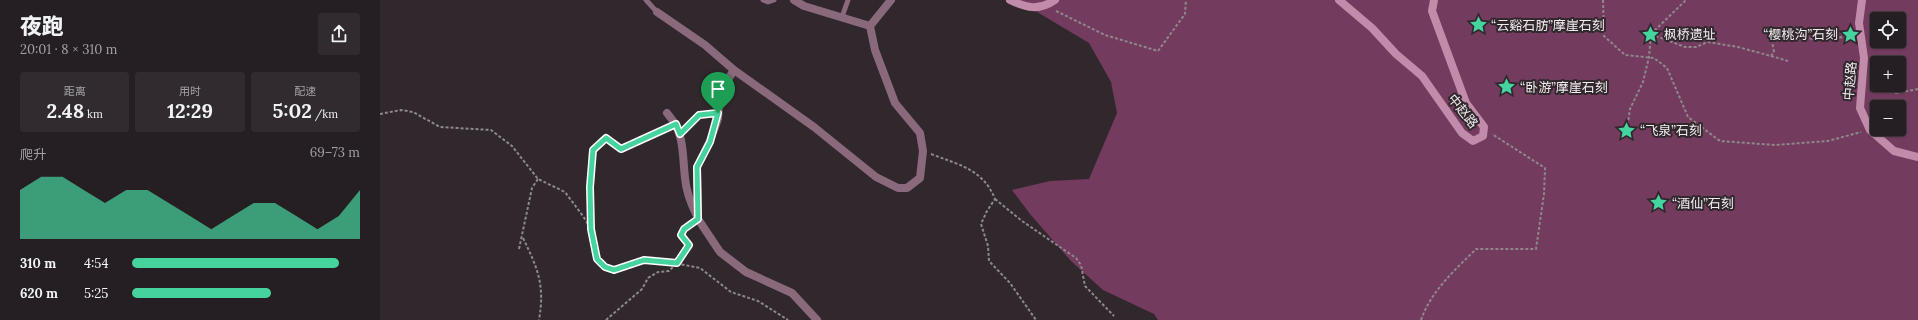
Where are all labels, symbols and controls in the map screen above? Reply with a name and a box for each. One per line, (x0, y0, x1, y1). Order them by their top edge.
text: 夜跑 (20, 12, 64, 40)
map controls (1870, 12, 1906, 136)
button: locate (1870, 12, 1906, 48)
button: share (318, 13, 360, 55)
place icon: “云谿石肪”摩崖石刻 (1468, 15, 1488, 35)
place label: “云谿石肪”摩崖石刻 (1491, 17, 1605, 34)
place icon: 枫桥遗址 (1641, 24, 1661, 44)
place icon: “樱桃沟”石刻 (1841, 24, 1861, 44)
place label: 枫桥遗址 (1664, 26, 1716, 43)
place label: “樱桃沟”石刻 (1763, 26, 1838, 43)
text: 20:01 · 8 × 310 m (20, 41, 117, 58)
button: + (1870, 56, 1906, 92)
street label: 中赵路 (1840, 61, 1860, 101)
pin (701, 72, 735, 113)
place icon: “卧游”摩崖石刻 (1497, 77, 1517, 97)
icon: arrive (707, 78, 729, 100)
place label: “卧游”摩崖石刻 (1520, 79, 1608, 96)
text: 距离 (64, 84, 86, 98)
text: 用时 (179, 84, 201, 98)
text: 配速 (294, 84, 316, 98)
street label: 中赵路 (1444, 90, 1482, 132)
text: 2.48 (46, 98, 84, 123)
text: 12:29 (167, 98, 213, 123)
text: 5:02 (273, 98, 312, 123)
button: − (1870, 100, 1906, 136)
text: km (84, 107, 103, 121)
text: /km (312, 107, 338, 121)
place icon: “飞泉”石刻 (1617, 120, 1637, 140)
place label: “飞泉”石刻 (1640, 122, 1702, 139)
text: 69–73 m (310, 144, 360, 161)
text: 爬升 (20, 146, 46, 163)
place icon: “酒仙”石刻 (1649, 193, 1669, 213)
place label: “酒仙”石刻 (1672, 195, 1734, 212)
text: 310 m (20, 255, 56, 272)
text: 4:54 (84, 255, 108, 272)
text: 620 m (20, 285, 58, 302)
text: 5:25 (84, 285, 108, 302)

